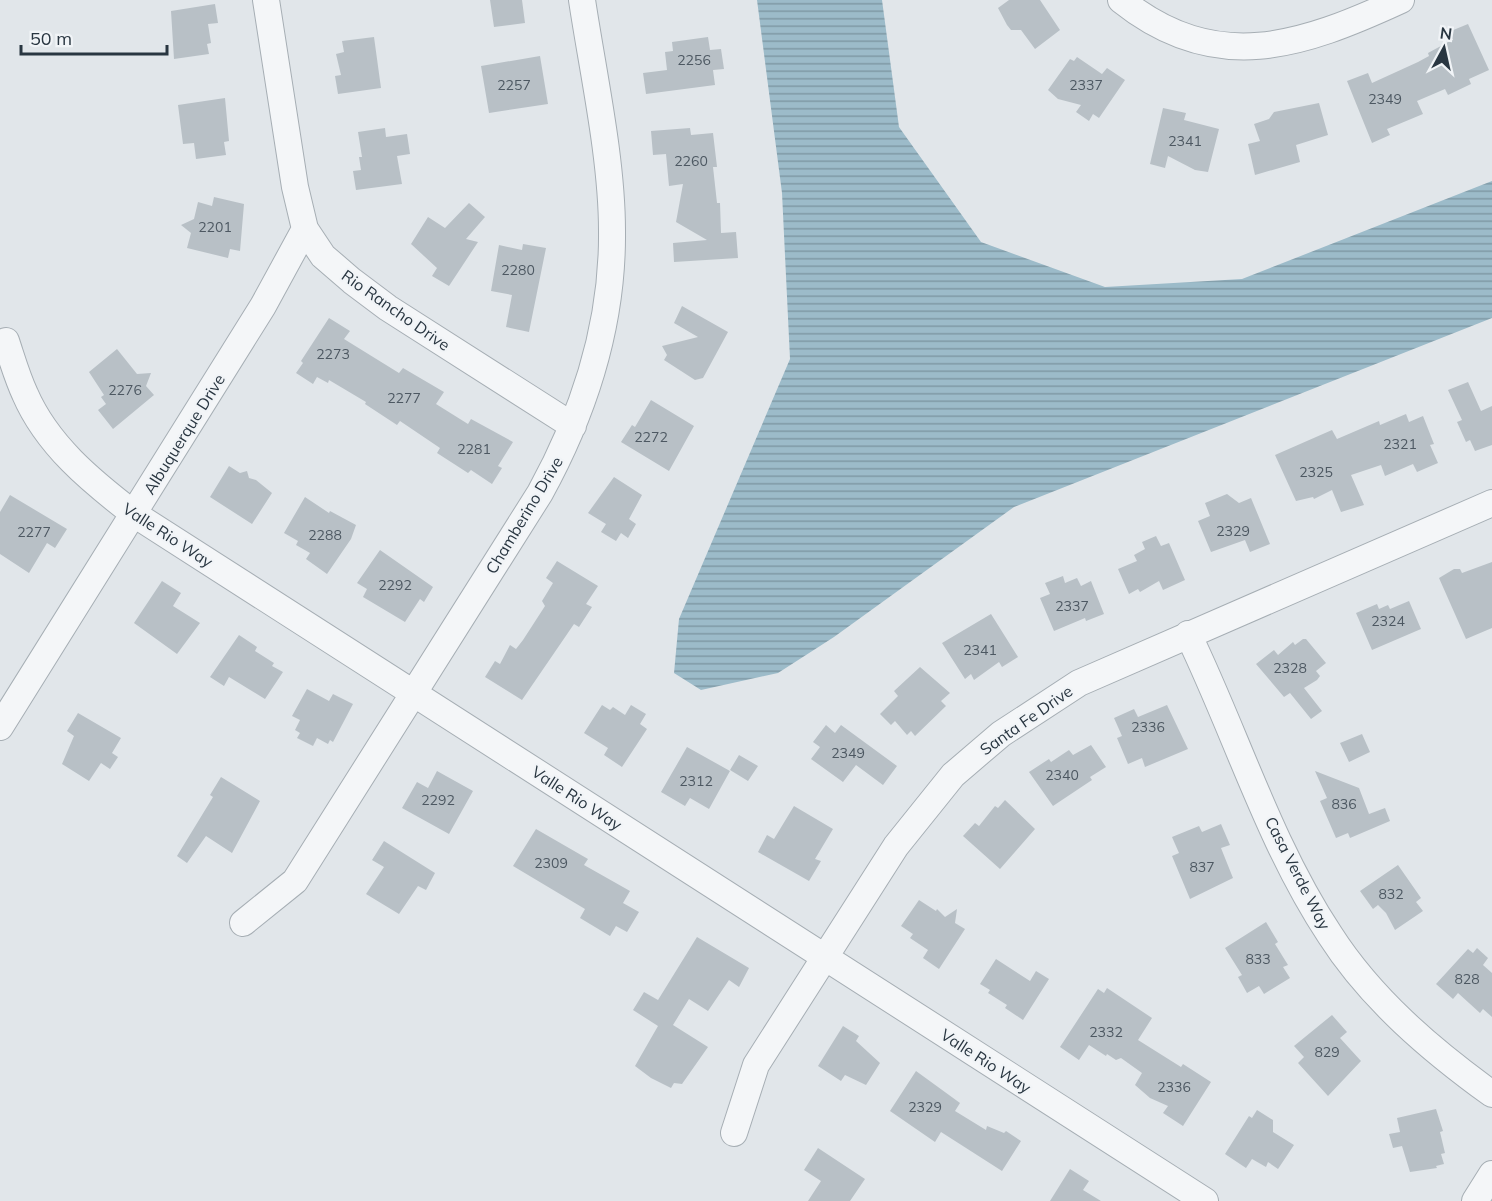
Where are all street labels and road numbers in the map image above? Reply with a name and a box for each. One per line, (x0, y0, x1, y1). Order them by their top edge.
street label: Rio Rancho Drive (338, 265, 454, 355)
street label: Albuquerque Drive (139, 370, 229, 498)
street label: Chamberino Drive (481, 453, 567, 577)
street label: Valle Rio Way (119, 498, 217, 572)
street label: Santa Fe Drive (976, 681, 1076, 759)
street label: Valle Rio Way (528, 761, 626, 835)
street label: Casa Verde Way (1261, 813, 1335, 933)
street label: Valle Rio Way (937, 1024, 1035, 1098)

